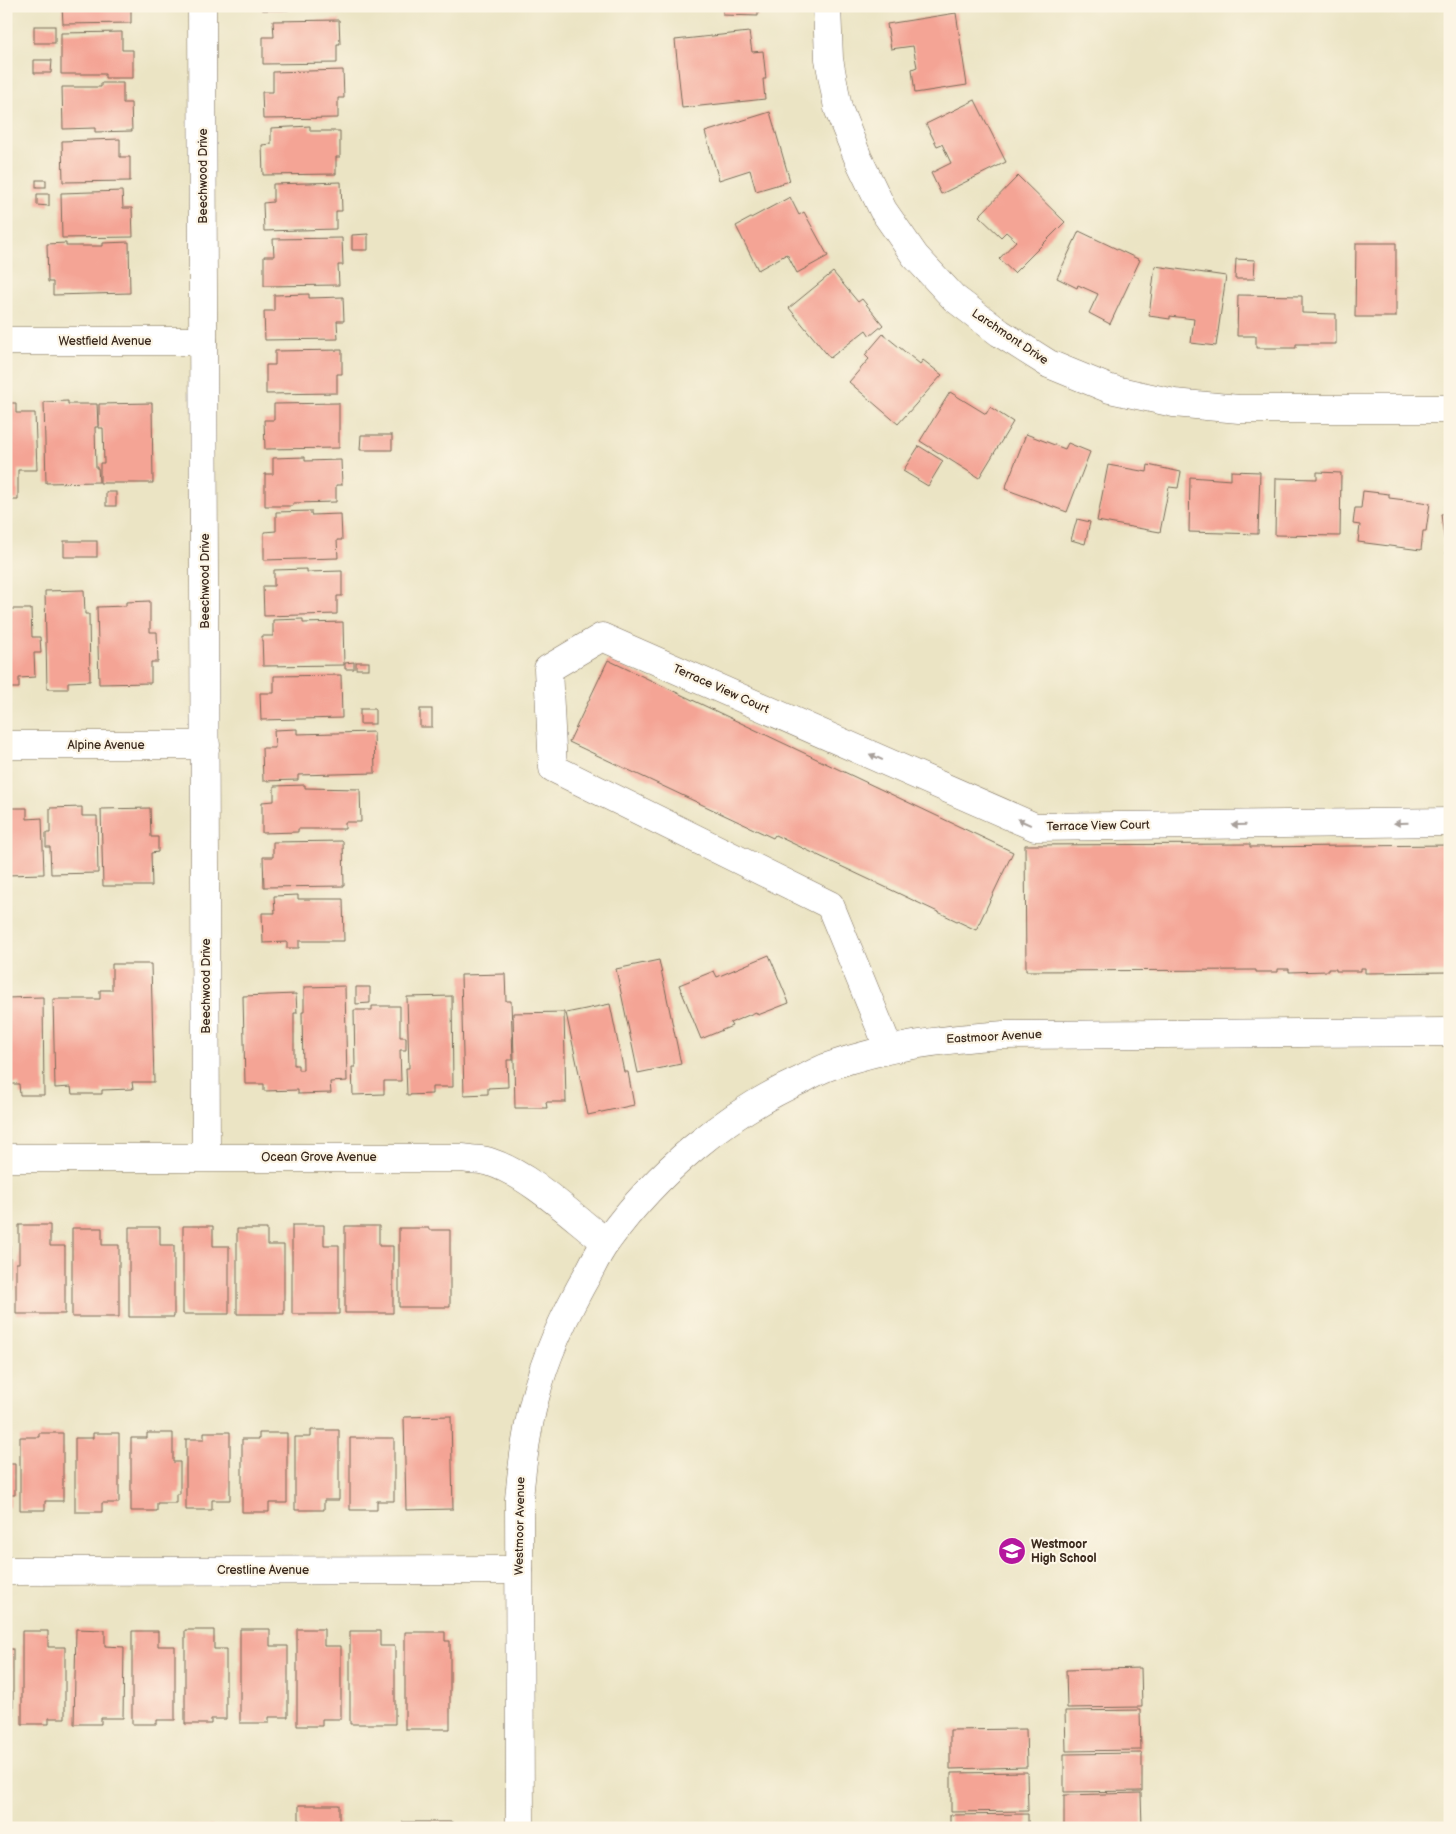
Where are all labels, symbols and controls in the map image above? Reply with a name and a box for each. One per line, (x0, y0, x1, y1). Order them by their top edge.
street label: Beechwood Drive (196, 128, 211, 224)
street label: Larchmont Drive (969, 306, 1051, 368)
street label: Westfield Avenue (59, 334, 151, 349)
street label: Beechwood Drive (198, 533, 213, 629)
street label: Terrace View Court (671, 661, 772, 717)
street label: Alpine Avenue (67, 738, 145, 753)
one-way arrow (869, 752, 883, 760)
one-way arrow (1017, 818, 1031, 826)
street label: Terrace View Court (1046, 818, 1150, 834)
one-way arrow (1393, 819, 1409, 827)
one-way arrow (1230, 821, 1246, 829)
street label: Beechwood Drive (199, 938, 214, 1034)
street label: Eastmoor Avenue (946, 1027, 1042, 1047)
street label: Ocean Grove Avenue (261, 1150, 377, 1165)
street label: Westmoor Avenue (512, 1477, 528, 1575)
school or university icon: Westmoor High School (997, 1536, 1027, 1566)
place label: Westmoor High School (1031, 1537, 1097, 1566)
street label: Crestline Avenue (217, 1563, 309, 1578)

